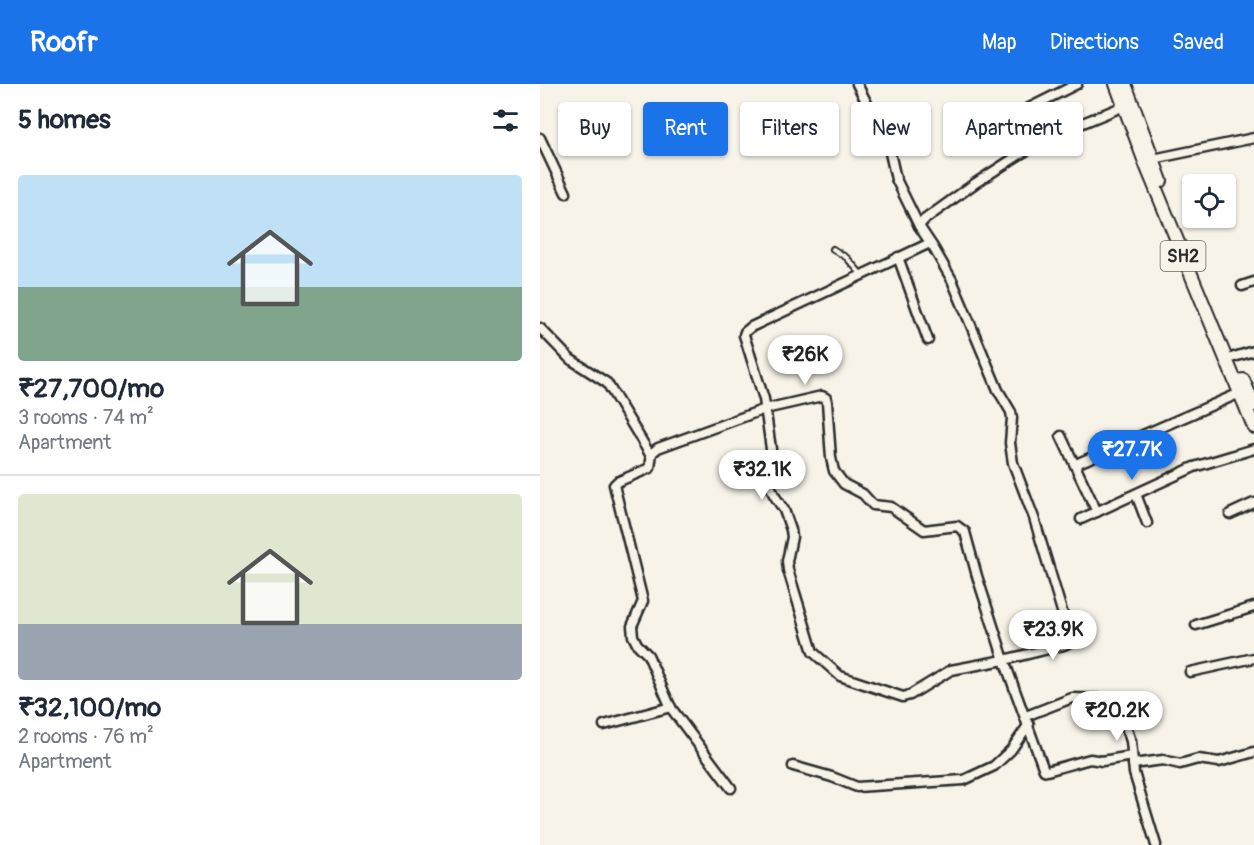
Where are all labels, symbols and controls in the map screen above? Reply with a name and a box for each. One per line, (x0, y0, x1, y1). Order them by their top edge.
text: Roofr (30, 25, 98, 60)
text: Map (982, 29, 1017, 56)
text: Directions (1050, 29, 1139, 56)
text: Saved (1172, 29, 1224, 56)
chip: Buy (558, 102, 631, 156)
chip: Rent (643, 102, 728, 156)
chip: Filters (740, 102, 839, 156)
chip: New (851, 102, 931, 156)
chip: Apartment (943, 102, 1083, 156)
text: 5 homes (18, 104, 111, 136)
icon: filters (489, 104, 522, 137)
map controls (1182, 174, 1236, 228)
button: locate (1182, 174, 1236, 228)
icon: home (216, 214, 324, 322)
road number: SH2 (1160, 241, 1206, 271)
pin: ₹26K (769, 335, 841, 386)
text: ₹26K (782, 342, 828, 367)
text: ₹27,700/mo (18, 373, 164, 405)
text: 3 rooms · 74 m² (18, 405, 154, 430)
text: Apartment (18, 430, 111, 455)
pin: ₹27.7K (1083, 430, 1181, 481)
text: ₹27.7K (1102, 437, 1162, 462)
pin: ₹32.1K (713, 450, 811, 501)
text: ₹32.1K (733, 457, 791, 482)
icon: home (216, 533, 324, 641)
pin: ₹23.9K (1004, 610, 1102, 661)
text: ₹23.9K (1023, 617, 1083, 642)
pin: ₹20.2K (1068, 691, 1166, 742)
text: ₹32,100/mo (18, 692, 161, 724)
text: ₹20.2K (1085, 698, 1149, 723)
text: 2 rooms · 76 m² (18, 724, 154, 749)
text: Apartment (18, 749, 111, 774)

